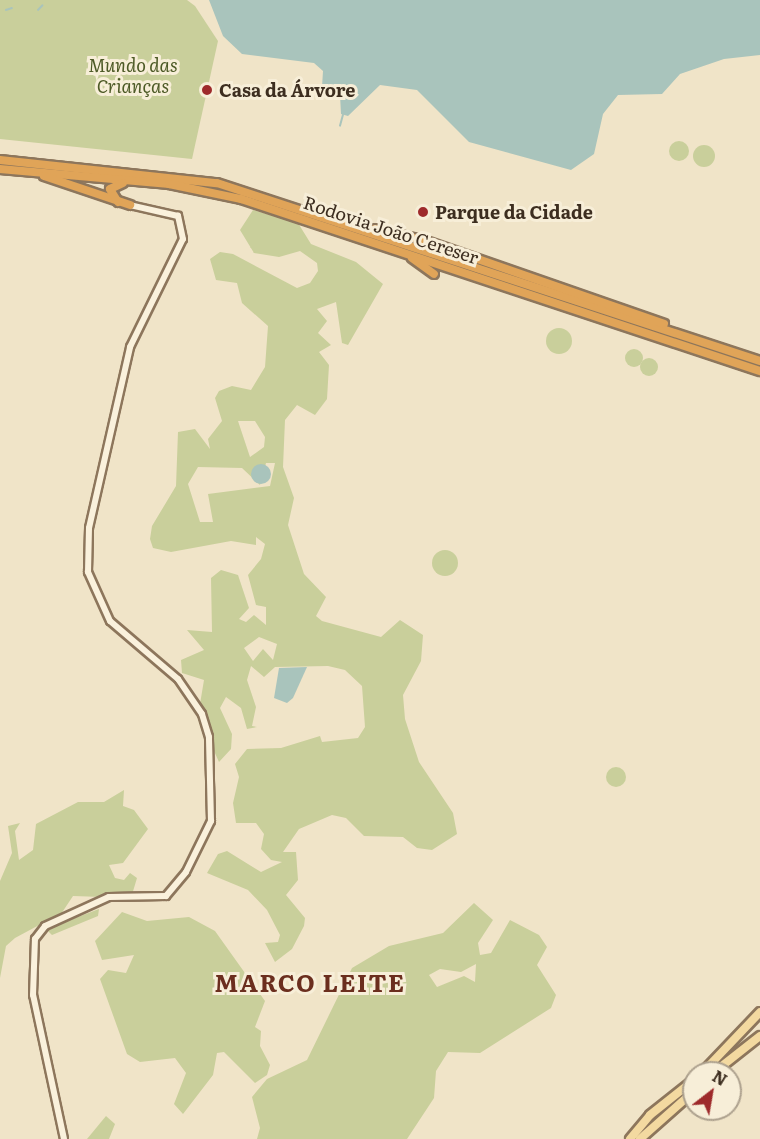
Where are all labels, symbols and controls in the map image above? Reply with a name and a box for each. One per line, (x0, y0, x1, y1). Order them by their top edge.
park label: Mundo das Crianças (88, 55, 178, 98)
place label: Casa da Árvore (219, 79, 355, 101)
marker: Casa da Árvore (200, 83, 214, 97)
street label: Rodovia João Cereser (301, 192, 481, 268)
place label: Parque da Cidade (435, 201, 593, 223)
marker: Parque da Cidade (416, 205, 430, 219)
district label: MARCO LEITE (215, 968, 405, 996)
north arrow (682, 1061, 742, 1121)
text: N (708, 1064, 732, 1091)

